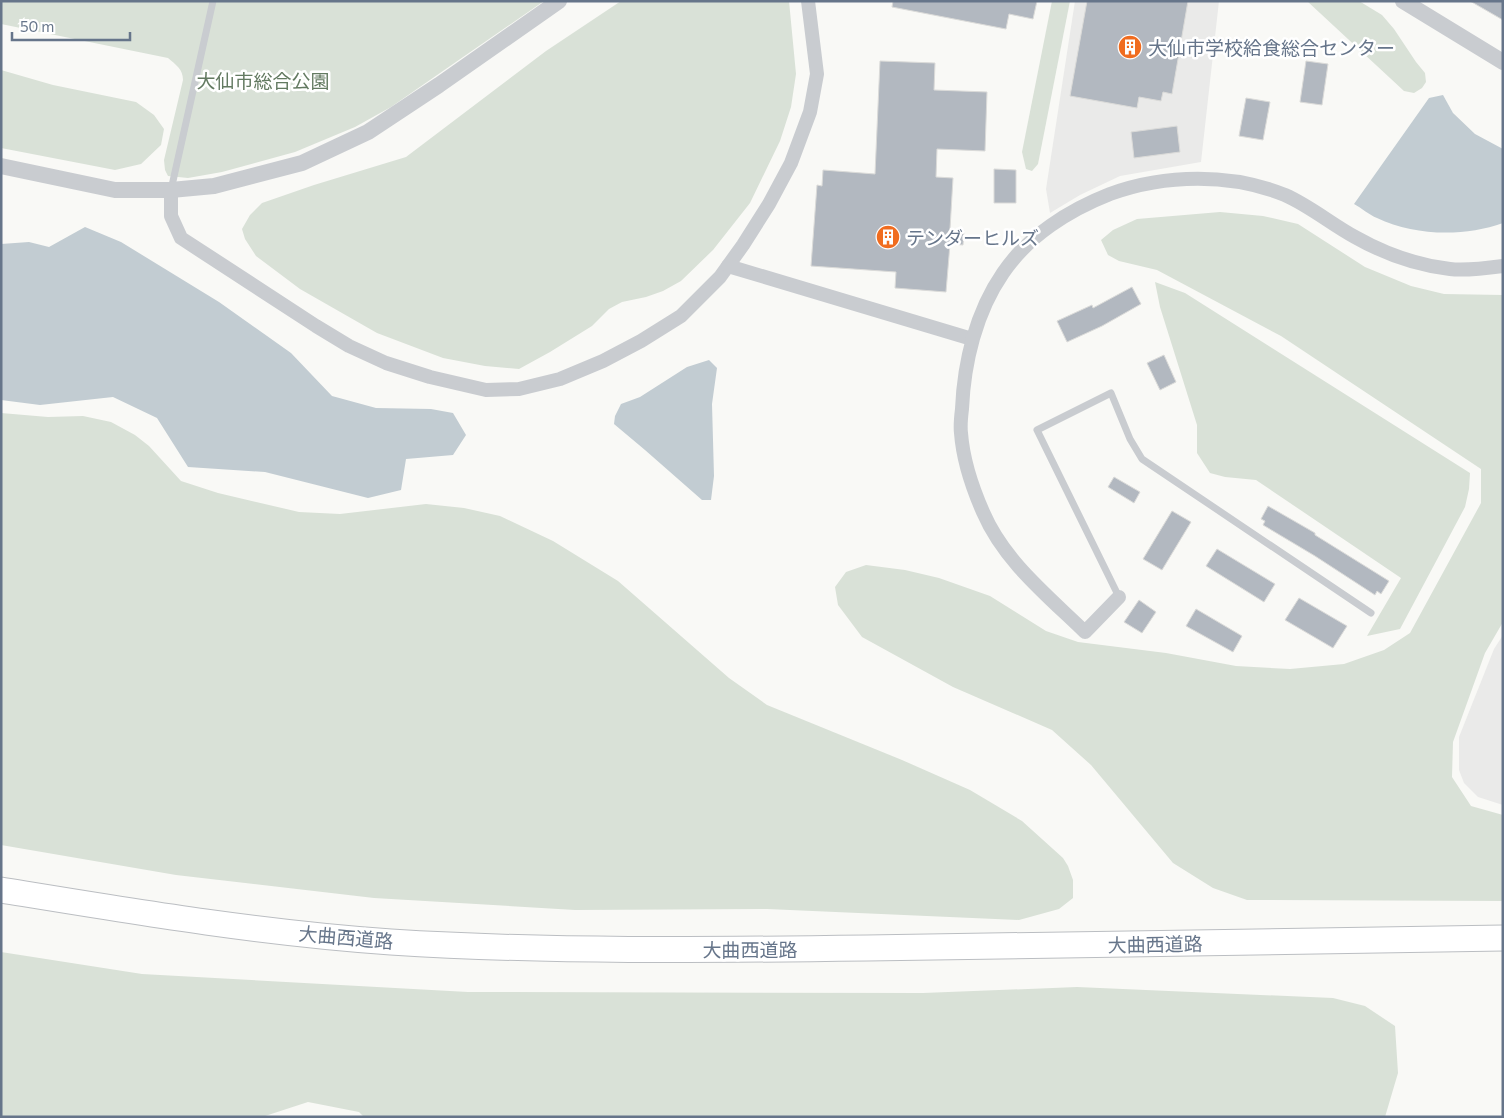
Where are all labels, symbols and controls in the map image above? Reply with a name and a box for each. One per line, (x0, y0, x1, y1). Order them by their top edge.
scale bar (12, 10, 130, 42)
text: 50 m (20, 17, 54, 35)
building icon: 大仙市学校給食総合センター (1117, 34, 1143, 60)
place label: 大仙市学校給食総合センター (1148, 36, 1395, 59)
park label: 大仙市総合公園 (196, 69, 330, 92)
building icon: テンダーヒルズ (875, 224, 901, 250)
place label: テンダーヒルズ (906, 226, 1039, 249)
street label: 大曲西道路 (298, 921, 394, 953)
street label: 大曲西道路 (1107, 932, 1203, 956)
street label: 大曲西道路 (702, 938, 798, 961)

